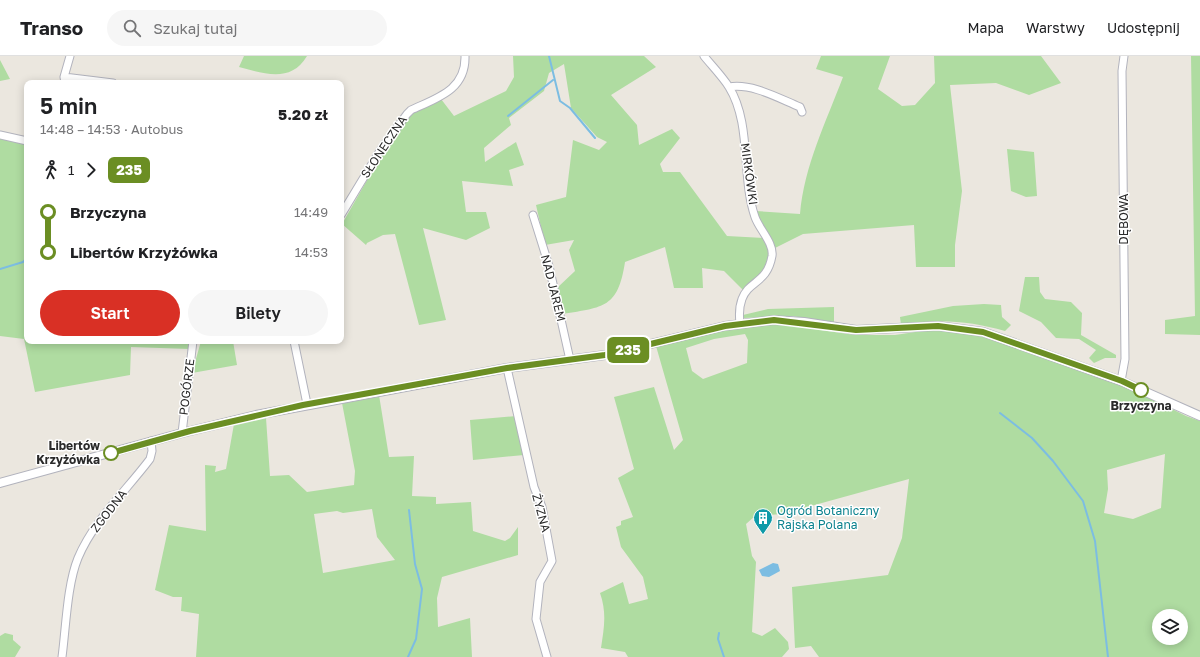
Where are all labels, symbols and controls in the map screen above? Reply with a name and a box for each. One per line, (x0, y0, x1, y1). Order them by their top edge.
search box (107, 10, 387, 46)
text: Transo (20, 16, 83, 39)
icon: search (121, 17, 143, 39)
text: Szukaj tutaj (153, 19, 238, 37)
text: Mapa (968, 19, 1004, 36)
text: Warstwy (1026, 19, 1085, 36)
text: Udostępnij (1107, 19, 1180, 36)
text: 5 min (40, 92, 97, 119)
text: 5.20 zł (278, 105, 328, 123)
street label: SŁONECZNA (357, 113, 410, 181)
text: 14:48 – 14:53 · Autobus (40, 121, 183, 137)
street label: MIRKÓWKI (738, 142, 761, 206)
icon: walk (40, 159, 62, 181)
icon: forward (80, 159, 102, 181)
text: 235 (116, 161, 142, 178)
text: 1 (68, 162, 74, 178)
street label: DĘBOWA (1116, 193, 1131, 245)
text: Brzyczyna (70, 203, 146, 221)
text: 14:49 (294, 204, 328, 220)
text: Libertów Krzyżówka (70, 243, 218, 261)
text: 14:53 (295, 244, 328, 260)
street label: NAD JAREM (538, 253, 569, 323)
button: Start (40, 290, 180, 336)
button: Bilety (188, 290, 328, 336)
line badge: 235 (605, 337, 651, 363)
text: 235 (615, 341, 641, 358)
street label: POGÓRZE (176, 358, 197, 416)
marker: Brzyczyna (1133, 382, 1149, 398)
place label: Brzyczyna (1111, 398, 1171, 413)
place label: Libertów Krzyżówka (36, 438, 100, 467)
marker: Libertów Krzyżówka (103, 445, 119, 461)
street label: ZGODNA (87, 486, 130, 535)
street label: ŻYZNA (529, 492, 554, 534)
place label: Ogród Botaniczny Rajska Polana (777, 503, 880, 532)
building icon: Ogród Botaniczny Rajska Polana (752, 507, 774, 535)
map controls (1152, 609, 1188, 645)
button: layers (1152, 609, 1188, 645)

